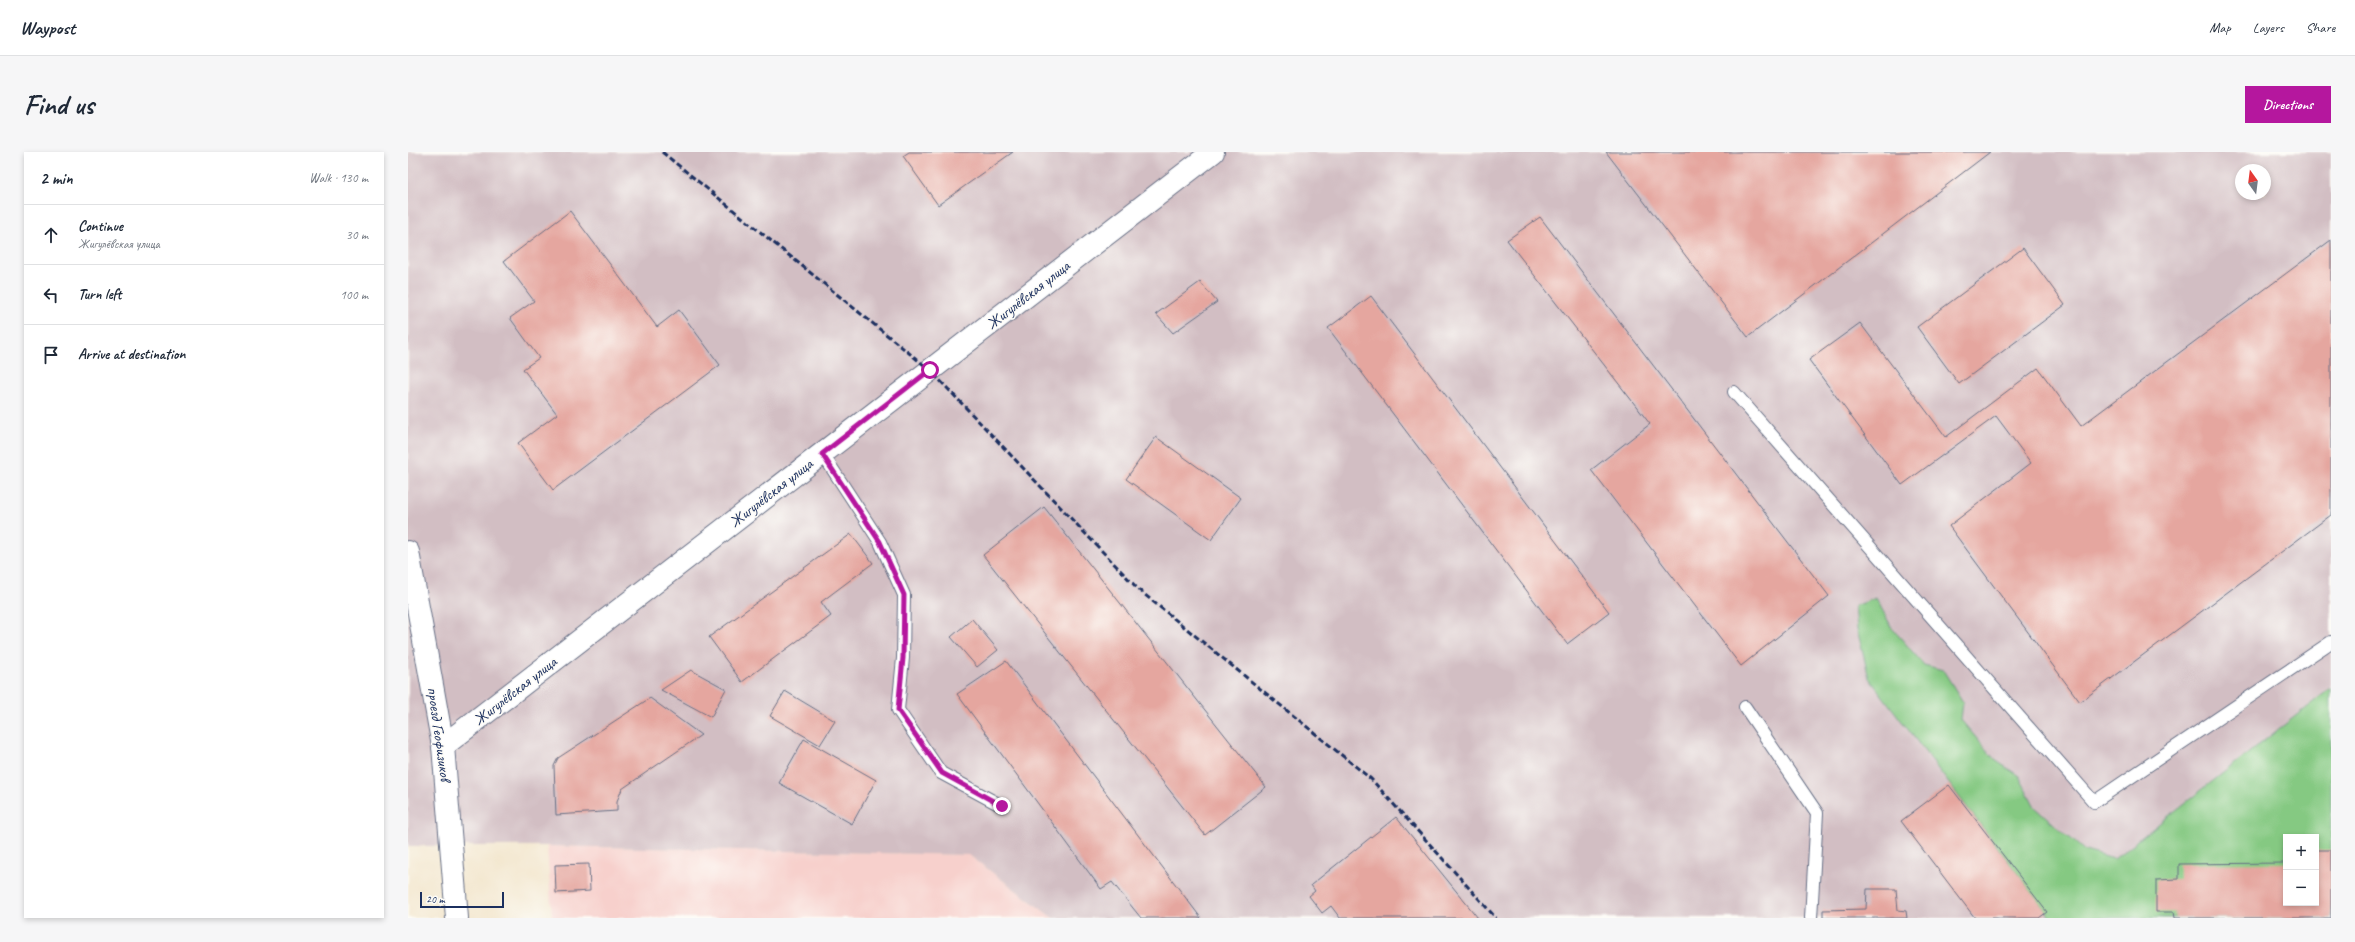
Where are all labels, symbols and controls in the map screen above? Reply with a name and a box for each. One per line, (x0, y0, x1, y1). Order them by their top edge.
text: Waypost (20, 16, 75, 40)
text: Map (2209, 19, 2231, 36)
text: Layers (2253, 19, 2284, 36)
text: Share (2306, 19, 2335, 36)
button: Directions (2245, 86, 2331, 123)
text: Find us (24, 87, 94, 122)
north arrow (2235, 164, 2271, 200)
text: 2 min (40, 168, 73, 189)
text: Walk · 130 m (309, 170, 368, 186)
text: Continue (78, 217, 123, 236)
icon: ahead (40, 224, 62, 246)
text: 30 m (346, 227, 368, 243)
text: Жигулёвская улица (78, 236, 160, 252)
street label: Жигулёвская улица (982, 255, 1075, 334)
icon: left (40, 284, 62, 306)
text: Turn left (78, 285, 121, 304)
text: 100 m (340, 287, 368, 303)
icon: arrive (40, 344, 62, 366)
text: Arrive at destination (78, 345, 185, 364)
route start (921, 361, 939, 379)
street label: Жигулёвская улица (725, 453, 818, 532)
street label: Жигулёвская улица (469, 651, 562, 730)
street label: проезд Геофизиков (422, 686, 456, 786)
route end (993, 797, 1011, 815)
map controls (2283, 834, 2319, 906)
button: + (2283, 834, 2319, 870)
button: − (2283, 870, 2319, 906)
scale bar (420, 890, 504, 909)
text: 20 m (426, 892, 445, 906)

